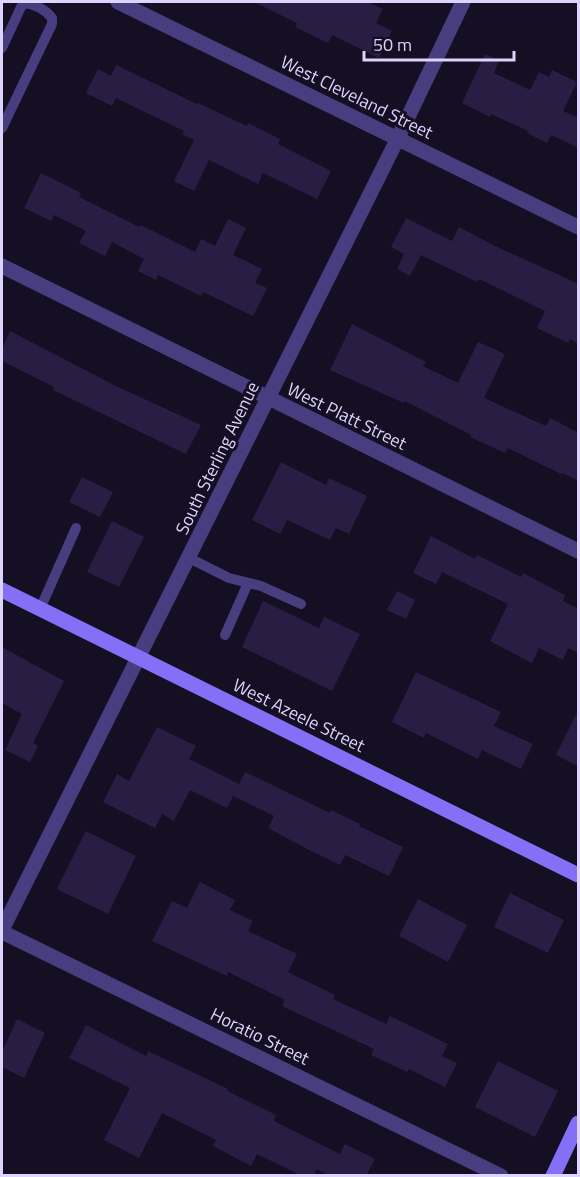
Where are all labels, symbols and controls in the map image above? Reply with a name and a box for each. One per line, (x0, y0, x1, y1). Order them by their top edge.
scale bar (364, 24, 514, 62)
text: 50 m (373, 31, 412, 58)
street label: West Cleveland Street (276, 48, 438, 146)
street label: West Platt Street (283, 375, 412, 457)
street label: South Sterling Avenue (168, 377, 266, 539)
street label: West Azeele Street (228, 671, 370, 759)
street label: Horatio Street (206, 1000, 315, 1072)

